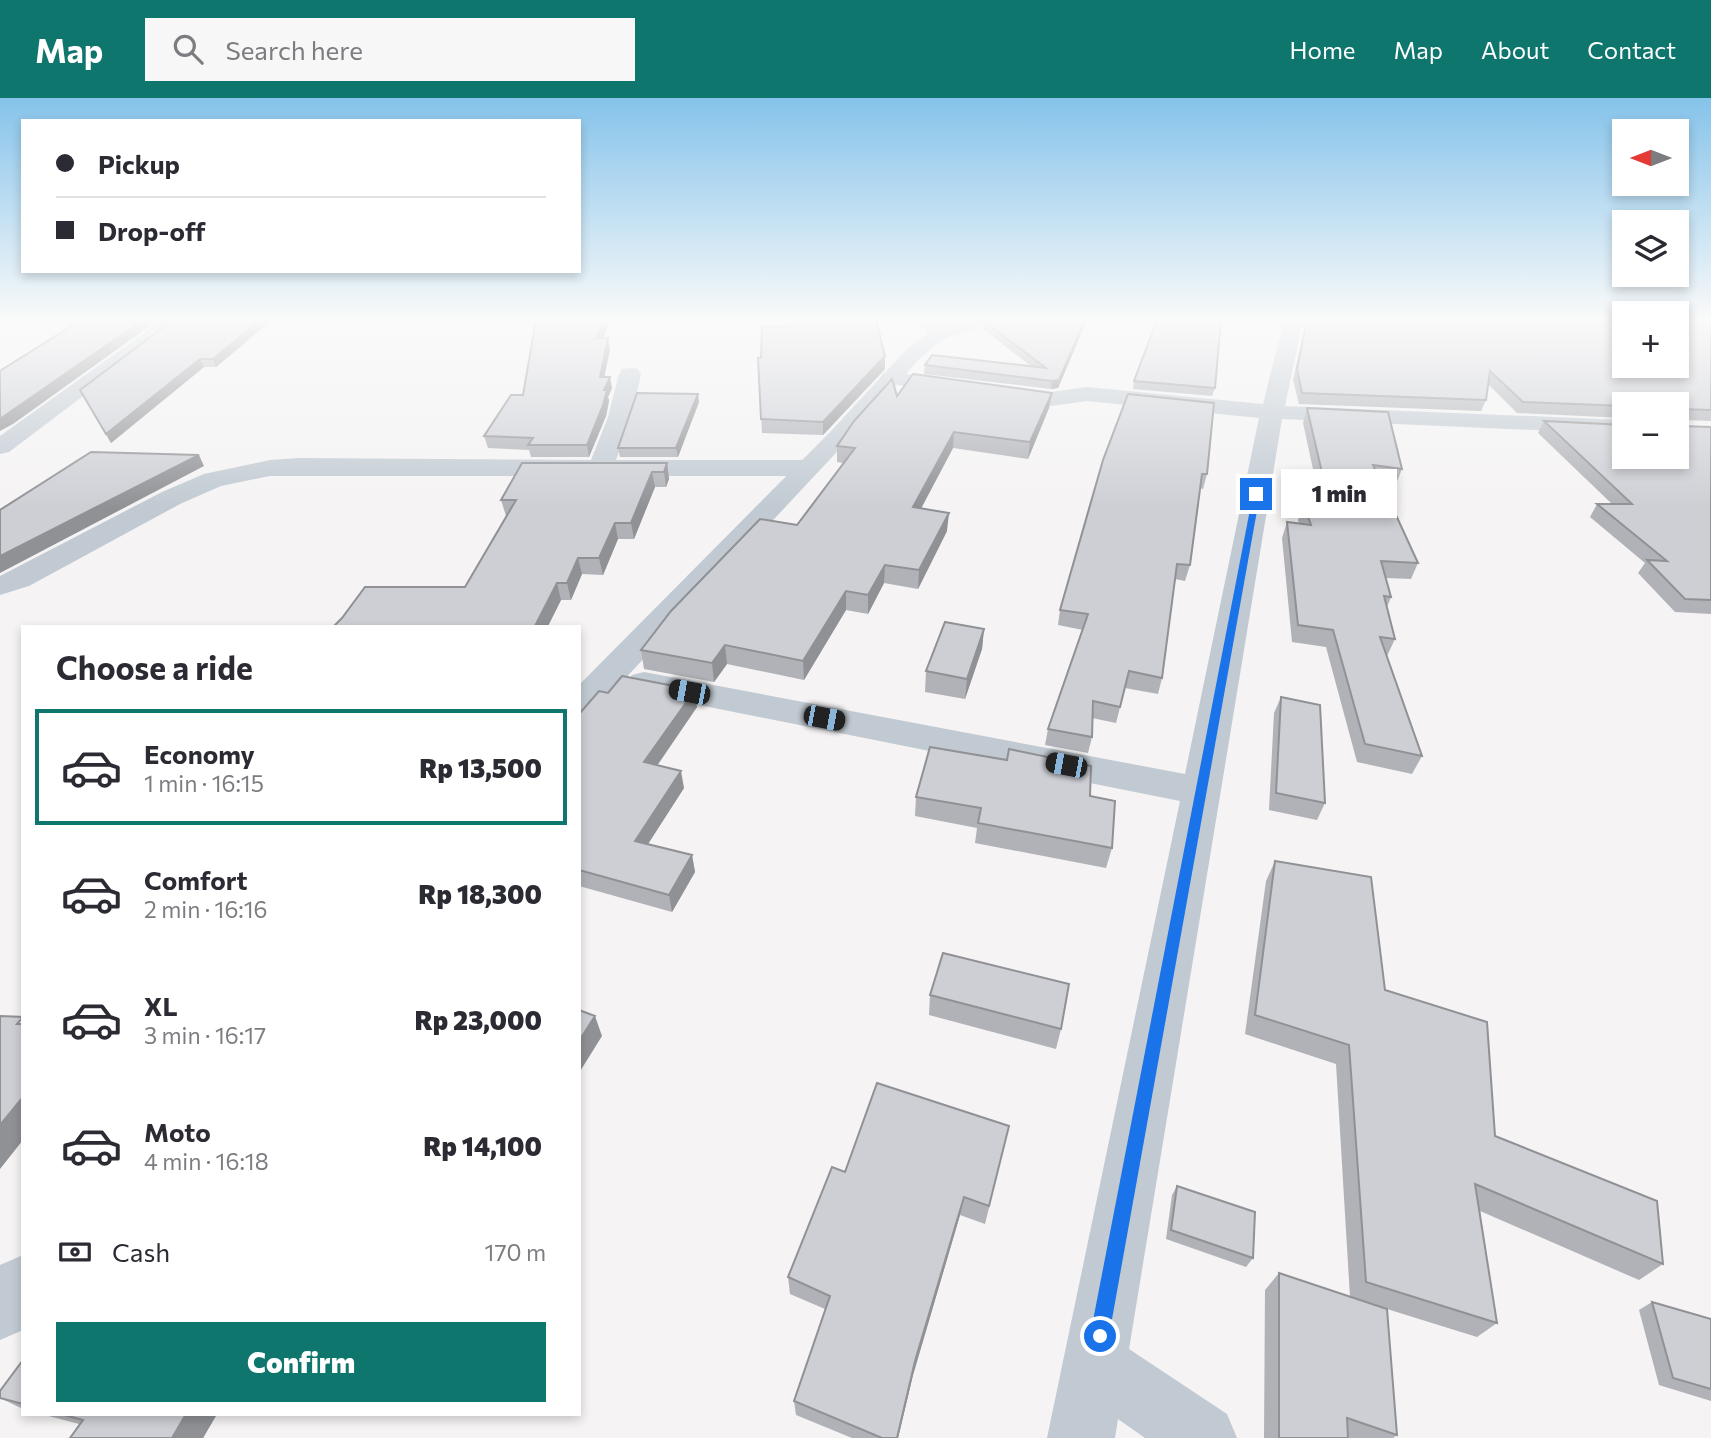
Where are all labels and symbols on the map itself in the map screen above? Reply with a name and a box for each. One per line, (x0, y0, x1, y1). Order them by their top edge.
north arrow (1612, 119, 1689, 196)
callout: 1 min (1280, 470, 1396, 518)
route end (1240, 478, 1272, 510)
car (667, 678, 712, 706)
car (802, 704, 847, 732)
car (1044, 751, 1089, 779)
route start (1084, 1320, 1116, 1352)

